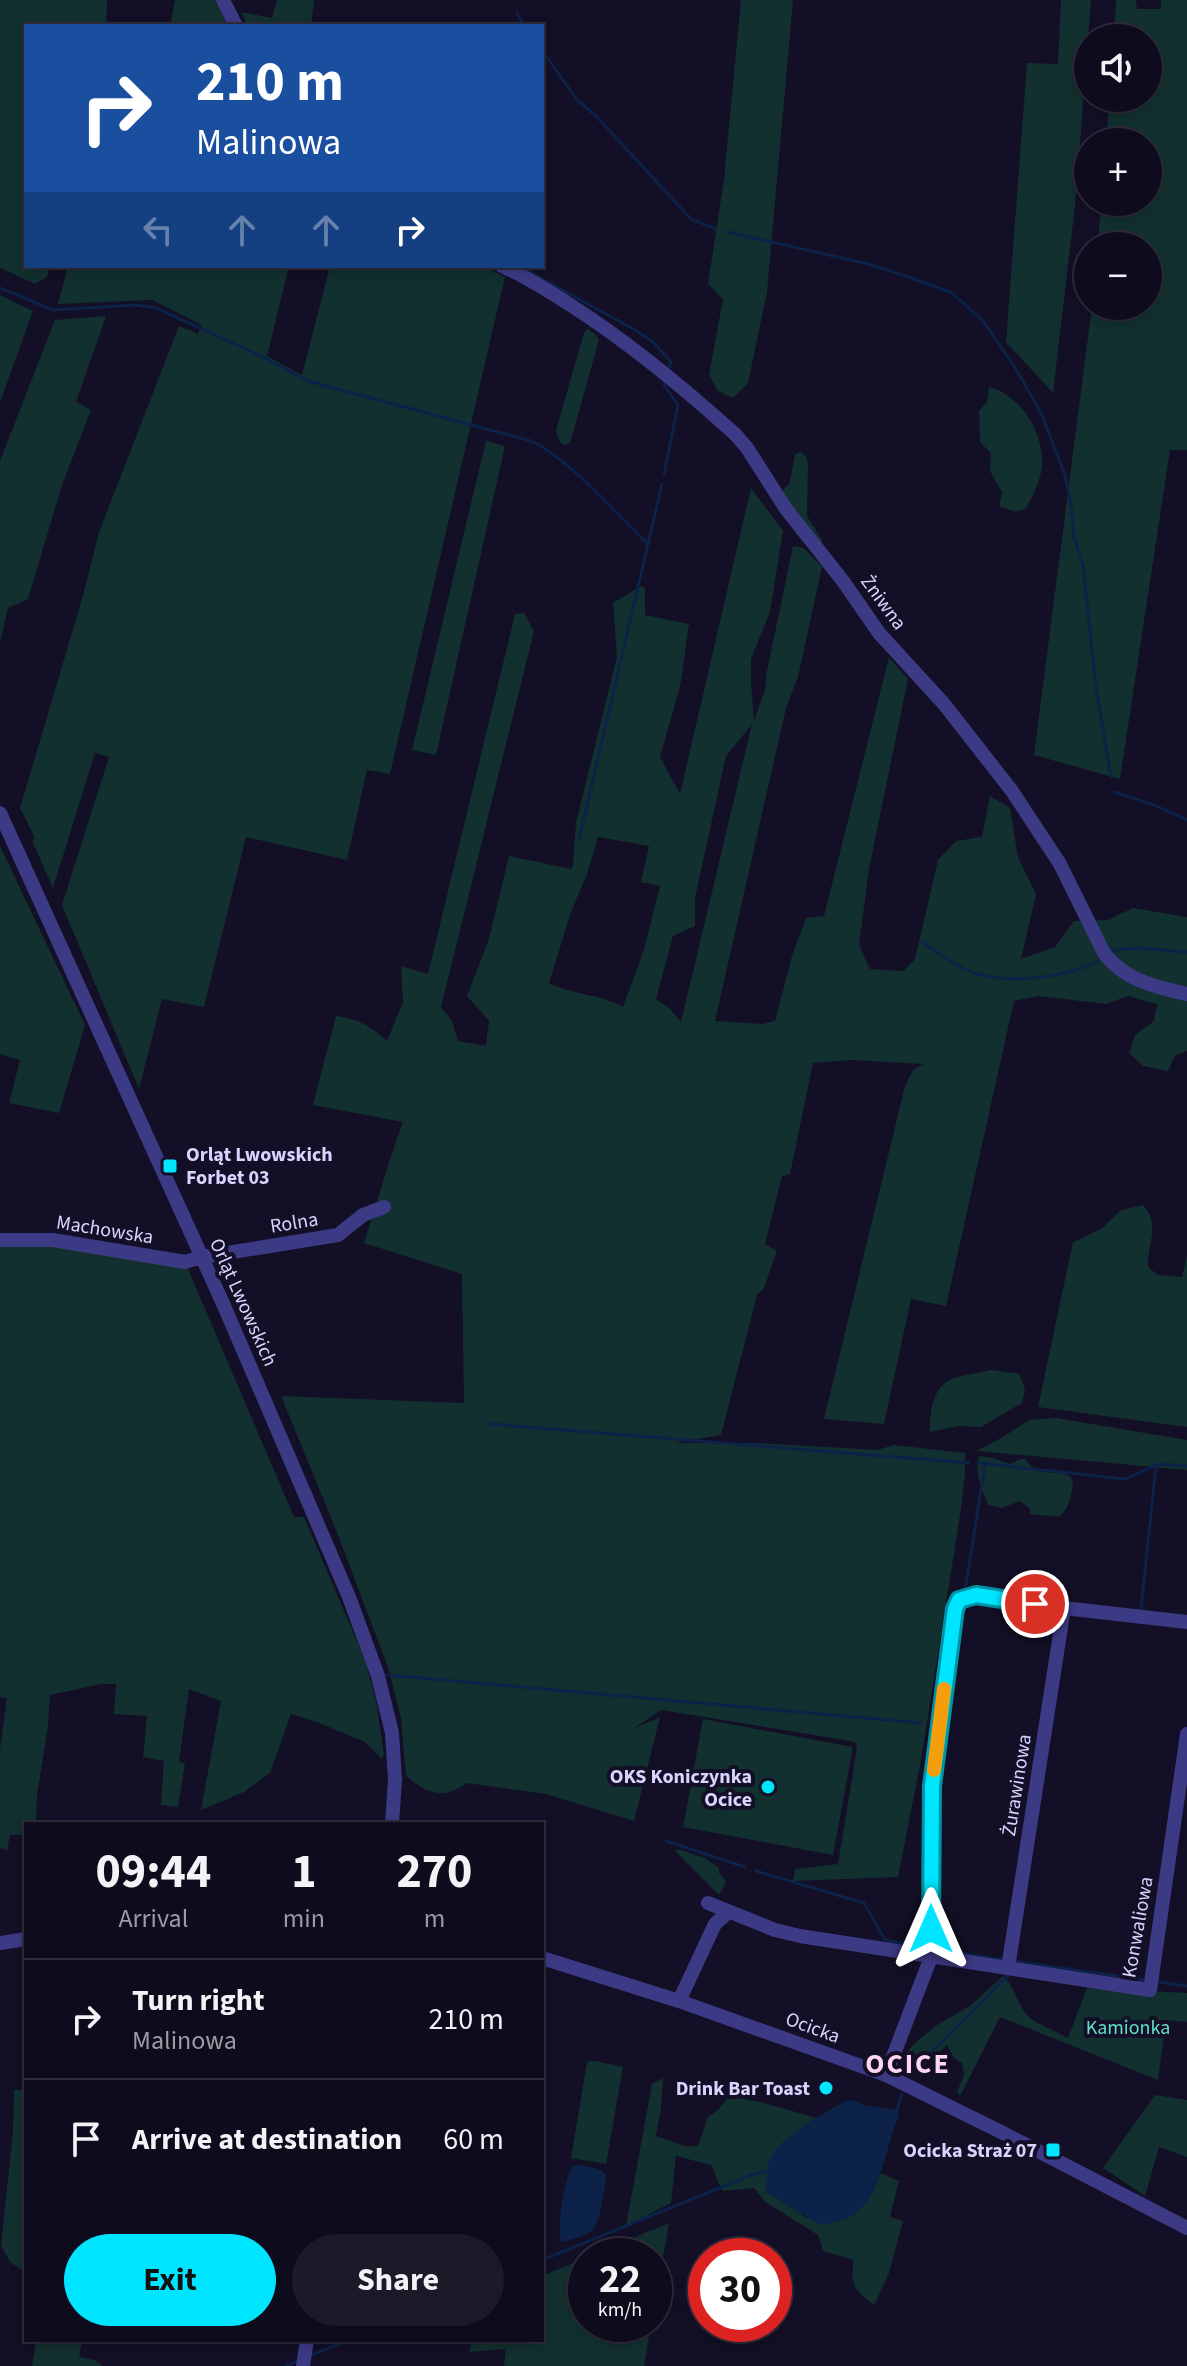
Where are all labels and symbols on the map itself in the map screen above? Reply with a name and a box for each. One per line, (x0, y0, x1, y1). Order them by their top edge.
street label: Żniwna (854, 569, 913, 636)
place label: Orląt Lwowskich Forbet 03 (186, 1141, 333, 1192)
marker: Orląt Lwowskich Forbet 03 (161, 1157, 179, 1175)
street label: Rolna (268, 1205, 320, 1241)
street label: Machowska (54, 1208, 155, 1251)
street label: Orląt Lwowskich (202, 1234, 284, 1371)
pin (1001, 1570, 1069, 1638)
street label: Żurawinowa (995, 1732, 1039, 1838)
place label: OKS Koniczynka Ocice (610, 1763, 752, 1814)
marker: OKS Koniczynka Ocice (759, 1778, 777, 1796)
street label: Konwaliowa (1115, 1874, 1161, 1980)
position arrow (889, 1887, 973, 1971)
street label: Ocicka (781, 2005, 844, 2051)
park label: Kamionka (1086, 2014, 1170, 2042)
district label: OCICE (865, 2044, 951, 2084)
place label: Drink Bar Toast (676, 2075, 810, 2103)
marker: Drink Bar Toast (817, 2079, 835, 2097)
place label: Ocicka Straż 07 (903, 2137, 1037, 2165)
marker: Ocicka Straż 07 (1044, 2141, 1062, 2159)
speed limit sign: 30 (688, 2238, 792, 2342)

